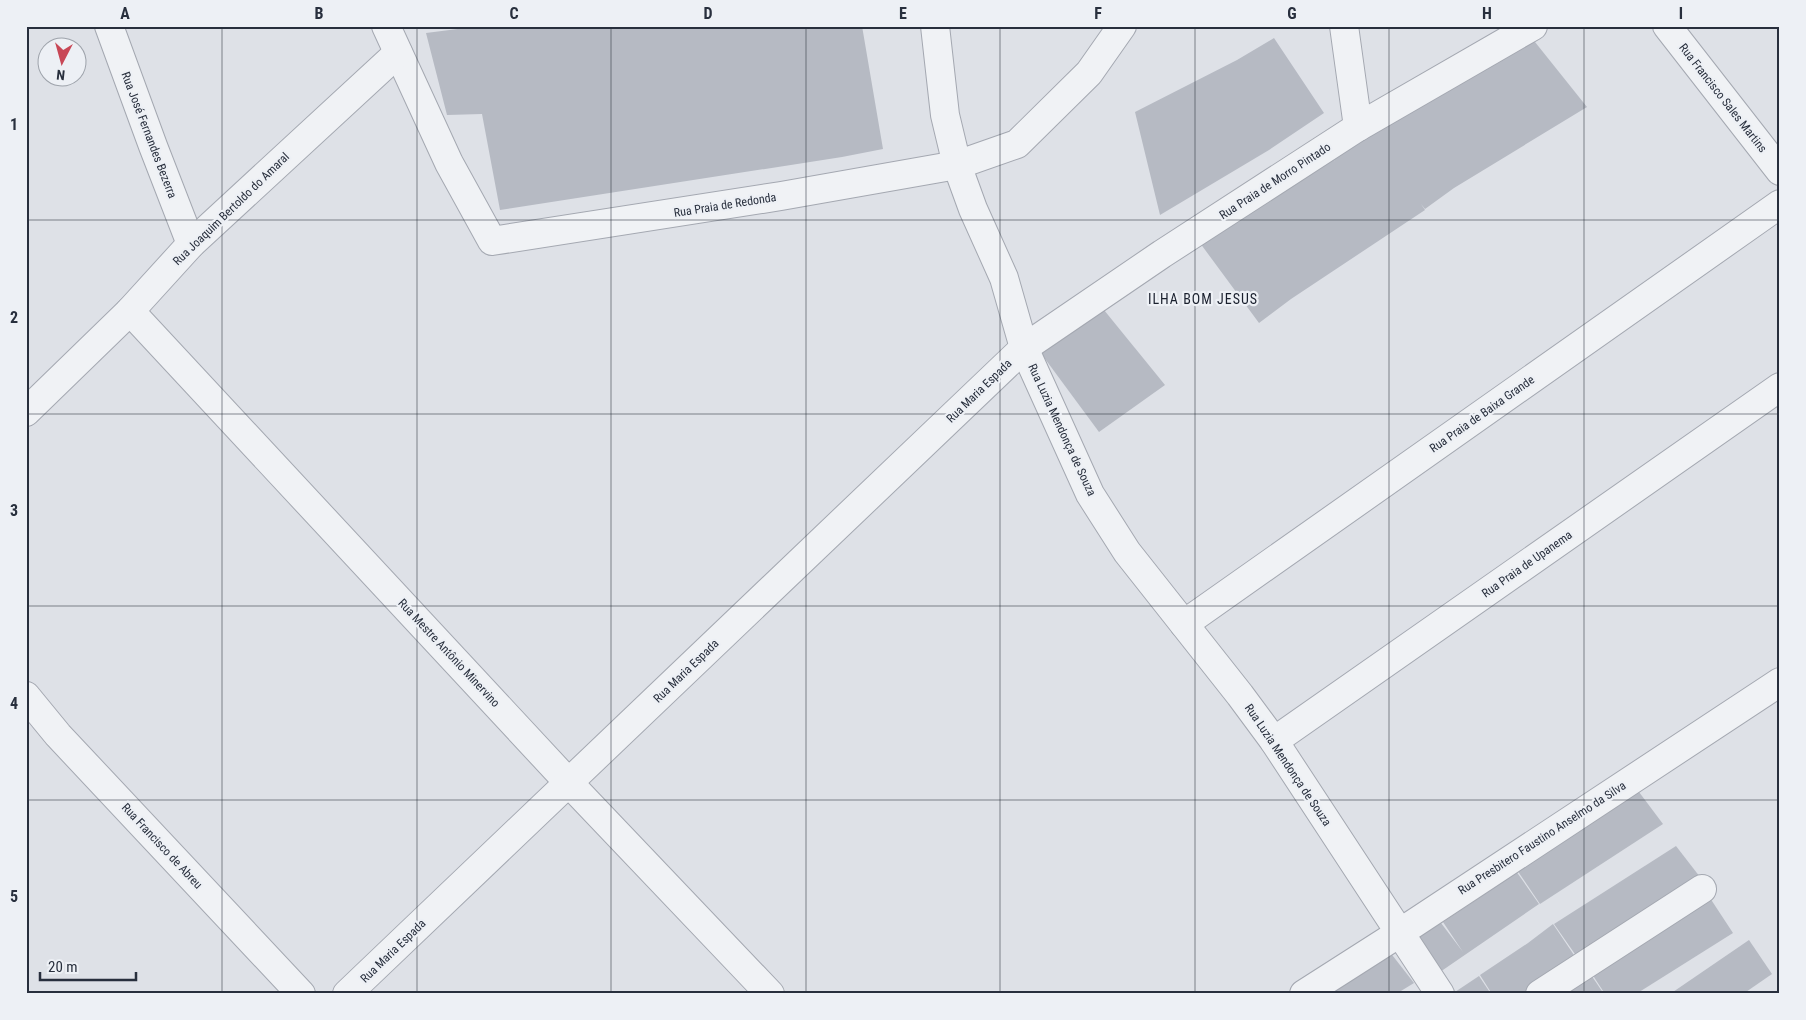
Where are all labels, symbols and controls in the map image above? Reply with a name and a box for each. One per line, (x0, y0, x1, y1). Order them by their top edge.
text: A (120, 4, 130, 23)
text: B (315, 4, 324, 23)
text: C (509, 4, 519, 23)
text: D (703, 4, 713, 23)
text: E (899, 4, 907, 23)
text: F (1094, 4, 1102, 23)
text: G (1287, 4, 1297, 23)
text: H (1482, 4, 1492, 23)
text: I (1679, 4, 1683, 23)
north arrow (38, 38, 88, 88)
street label: Rua Francisco Sales Martins (1676, 41, 1770, 155)
text: N (56, 67, 66, 83)
street label: Rua José Fernandes Bezerra (118, 70, 180, 200)
text: 1 (10, 115, 18, 134)
street label: Rua Praia de Morro Pintado (1217, 140, 1333, 222)
street label: Rua Joaquim Bertoldo do Amaral (170, 150, 292, 268)
street label: Rua Praia de Redonda (673, 190, 777, 220)
district label: ILHA BOM JESUS (1148, 291, 1258, 307)
text: 2 (10, 308, 18, 327)
street label: Rua Maria Espada (943, 356, 1015, 426)
street label: Rua Luzia Mendonça de Souza (1025, 362, 1099, 499)
street label: Rua Praia de Baixa Grande (1427, 372, 1537, 455)
text: 3 (10, 501, 18, 520)
street label: Rua Praia de Upanema (1479, 528, 1575, 600)
street label: Rua Mestre Antônio Minervino (395, 596, 503, 710)
street label: Rua Maria Espada (650, 636, 722, 706)
text: 4 (10, 694, 18, 713)
street label: Rua Luzia Mendonça de Souza (1242, 701, 1334, 829)
street label: Rua Presbitero Faustino Anselmo da Silva (1456, 778, 1629, 898)
street label: Rua Francisco de Abreu (119, 800, 205, 892)
text: 5 (10, 887, 18, 906)
street label: Rua Maria Espada (357, 916, 429, 986)
scale bar (40, 950, 136, 982)
text: 20 m (48, 958, 78, 976)

